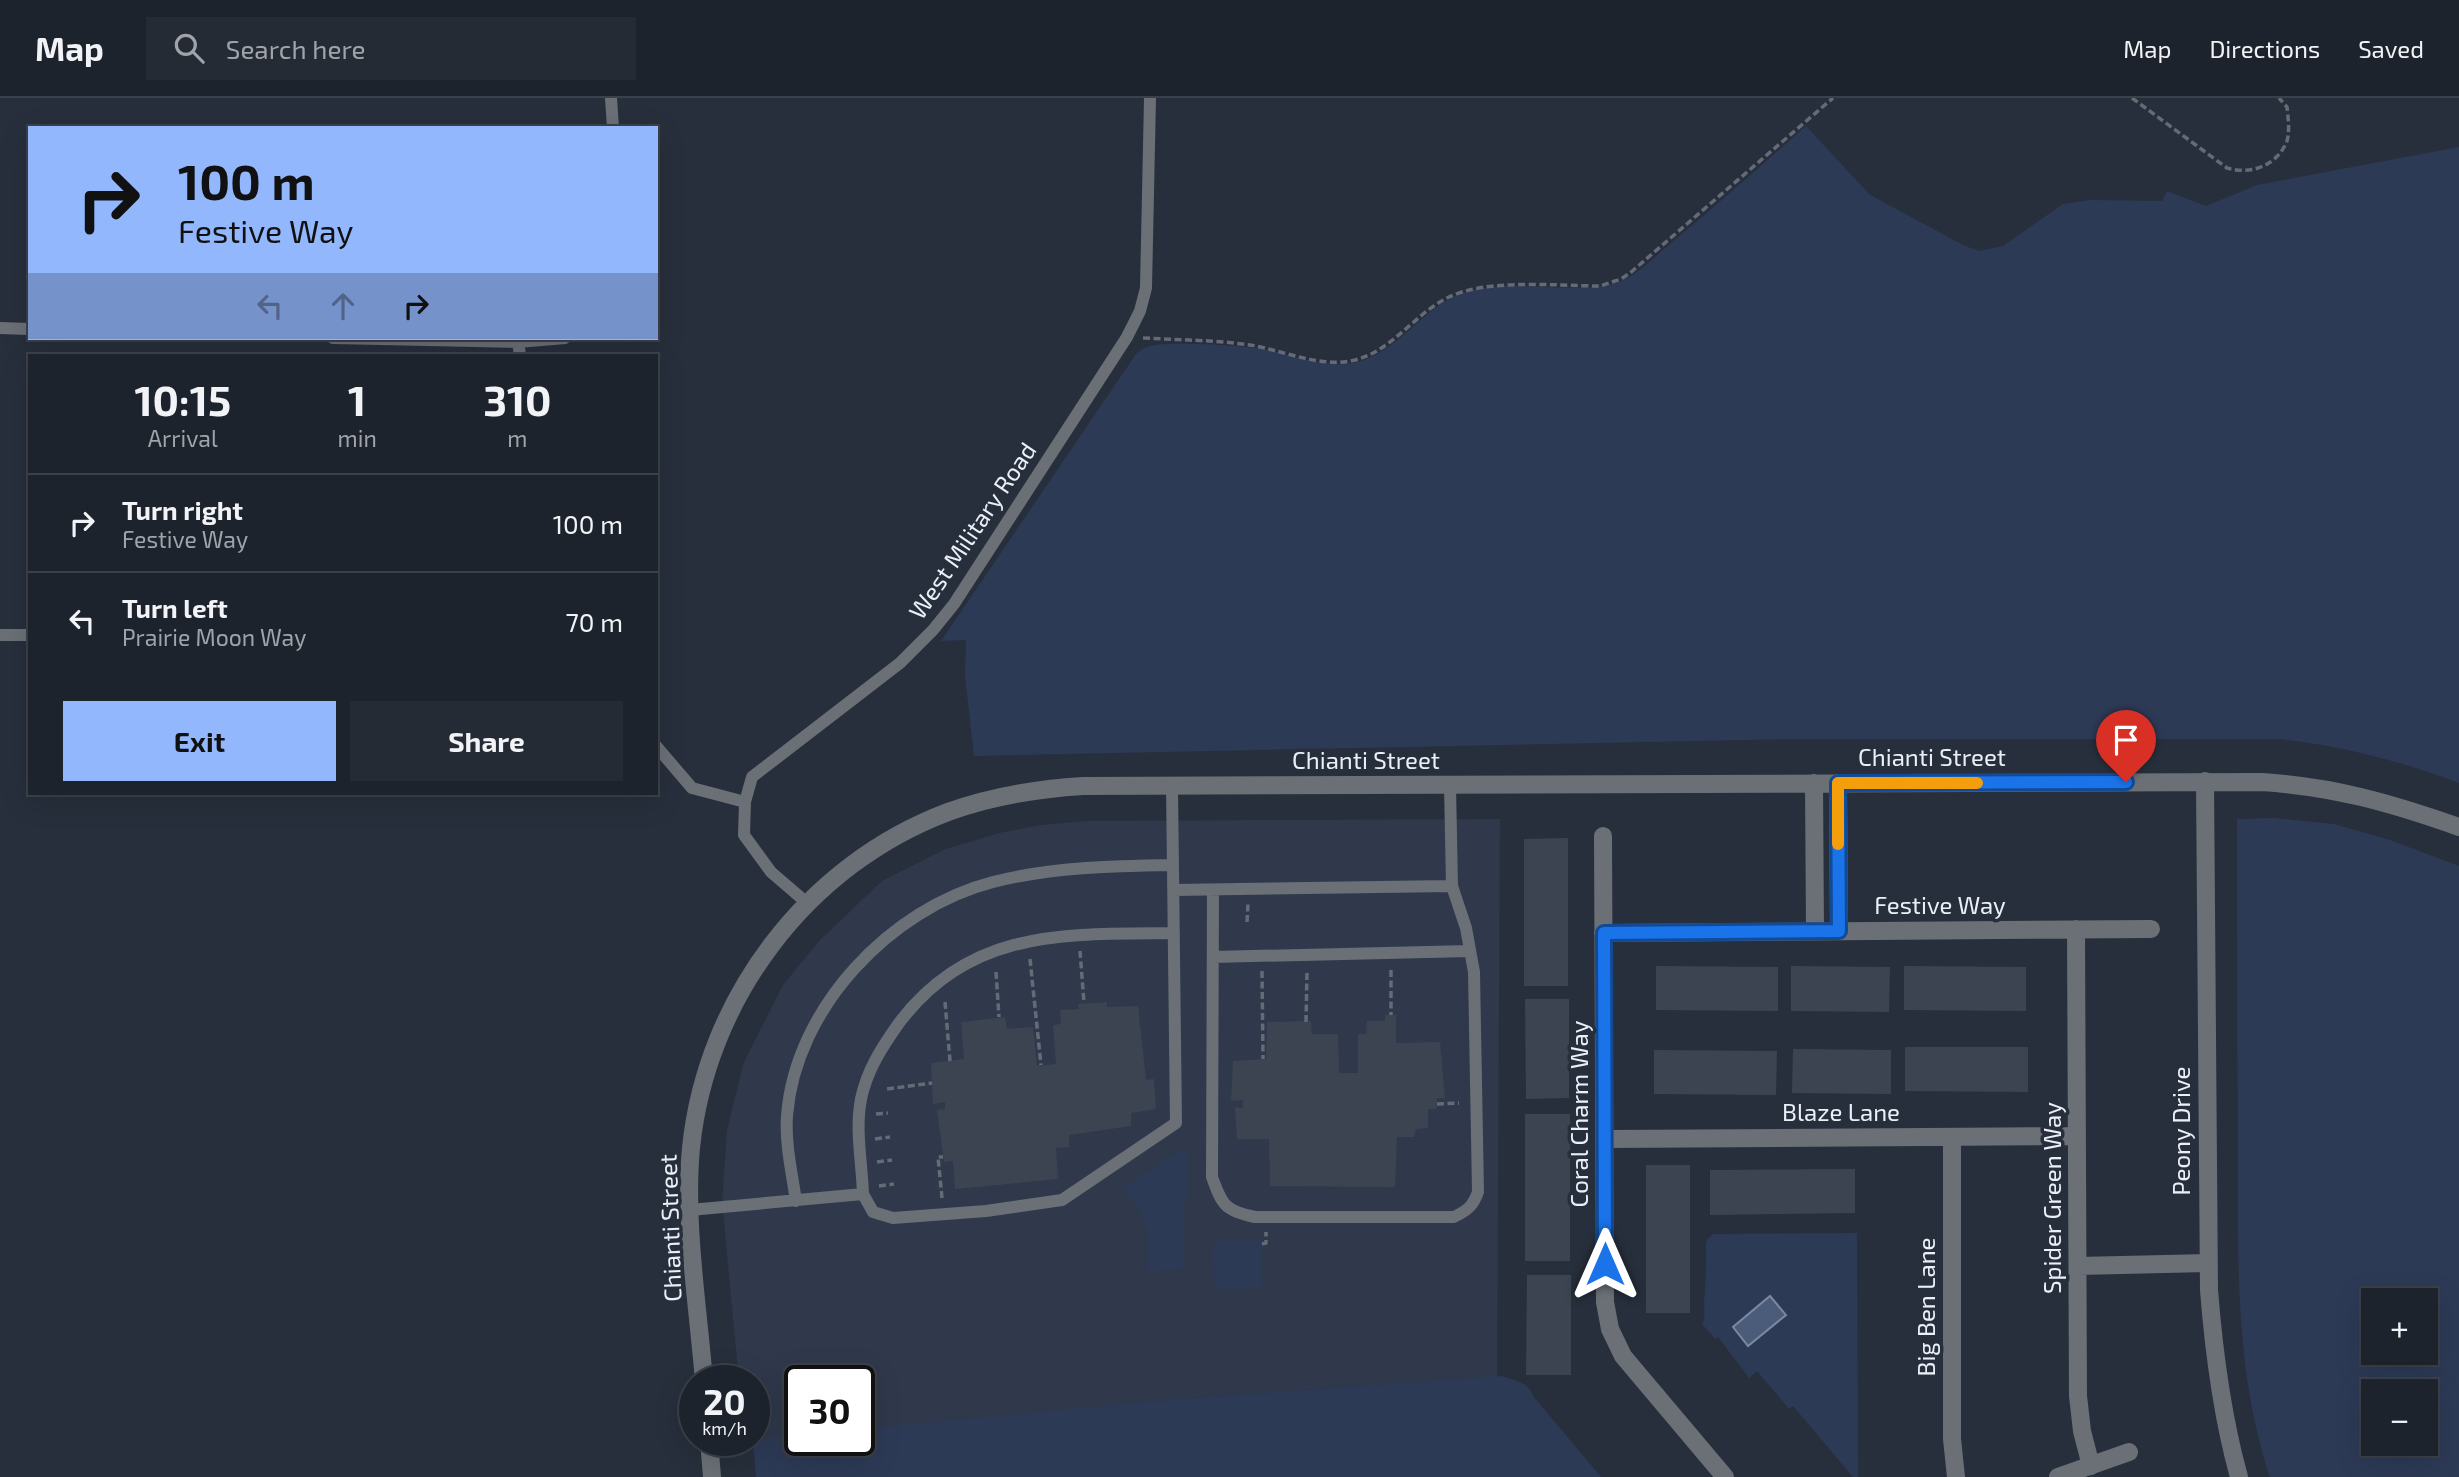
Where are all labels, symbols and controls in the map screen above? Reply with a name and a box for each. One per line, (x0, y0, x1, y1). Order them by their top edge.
search box (146, 17, 636, 80)
text: Map (35, 28, 104, 68)
icon: search (170, 29, 208, 67)
text: Search here (226, 33, 365, 64)
text: Map (2123, 34, 2171, 63)
text: Directions (2209, 34, 2320, 63)
text: Saved (2358, 34, 2424, 63)
text: 100 m (178, 151, 315, 210)
icon: right (63, 154, 154, 245)
text: Festive Way (178, 211, 353, 249)
icon: left (251, 287, 289, 325)
icon: ahead (324, 287, 362, 325)
icon: right (397, 287, 435, 325)
text: 10:15 (134, 374, 231, 424)
text: 1 (348, 374, 366, 424)
text: 310 (483, 374, 552, 424)
text: Arrival (148, 424, 218, 452)
text: min (338, 424, 377, 452)
text: m (507, 424, 527, 452)
street label: West Military Road (902, 436, 1042, 624)
text: Turn right (122, 494, 243, 525)
icon: right (63, 504, 101, 542)
text: 100 m (553, 508, 623, 539)
text: Festive Way (122, 525, 248, 553)
text: Turn left (122, 592, 228, 623)
icon: left (63, 602, 101, 640)
text: 70 m (565, 606, 623, 637)
text: Prairie Moon Way (122, 623, 306, 651)
button: Exit (63, 701, 336, 781)
button: Share (350, 701, 623, 781)
pin (2096, 710, 2156, 782)
icon: arrive (2107, 721, 2145, 759)
street label: Chianti Street (1858, 742, 2006, 771)
street label: Chianti Street (1292, 745, 1440, 774)
street label: Festive Way (1874, 890, 2006, 919)
street label: Coral Charm Way (1564, 1020, 1593, 1207)
street label: Peony Drive (2166, 1067, 2195, 1195)
street label: Blaze Lane (1782, 1097, 1900, 1126)
street label: Spider Green Way (2037, 1102, 2066, 1294)
street label: Chianti Street (652, 1154, 687, 1302)
position arrow (1568, 1227, 1642, 1301)
street label: Big Ben Lane (1911, 1238, 1940, 1376)
map controls (2361, 1288, 2438, 1456)
button: + (2361, 1288, 2438, 1365)
speed limit sign: 30 (784, 1365, 875, 1456)
button: − (2361, 1379, 2438, 1456)
text: 20 (703, 1380, 746, 1422)
text: km/h (702, 1417, 747, 1439)

